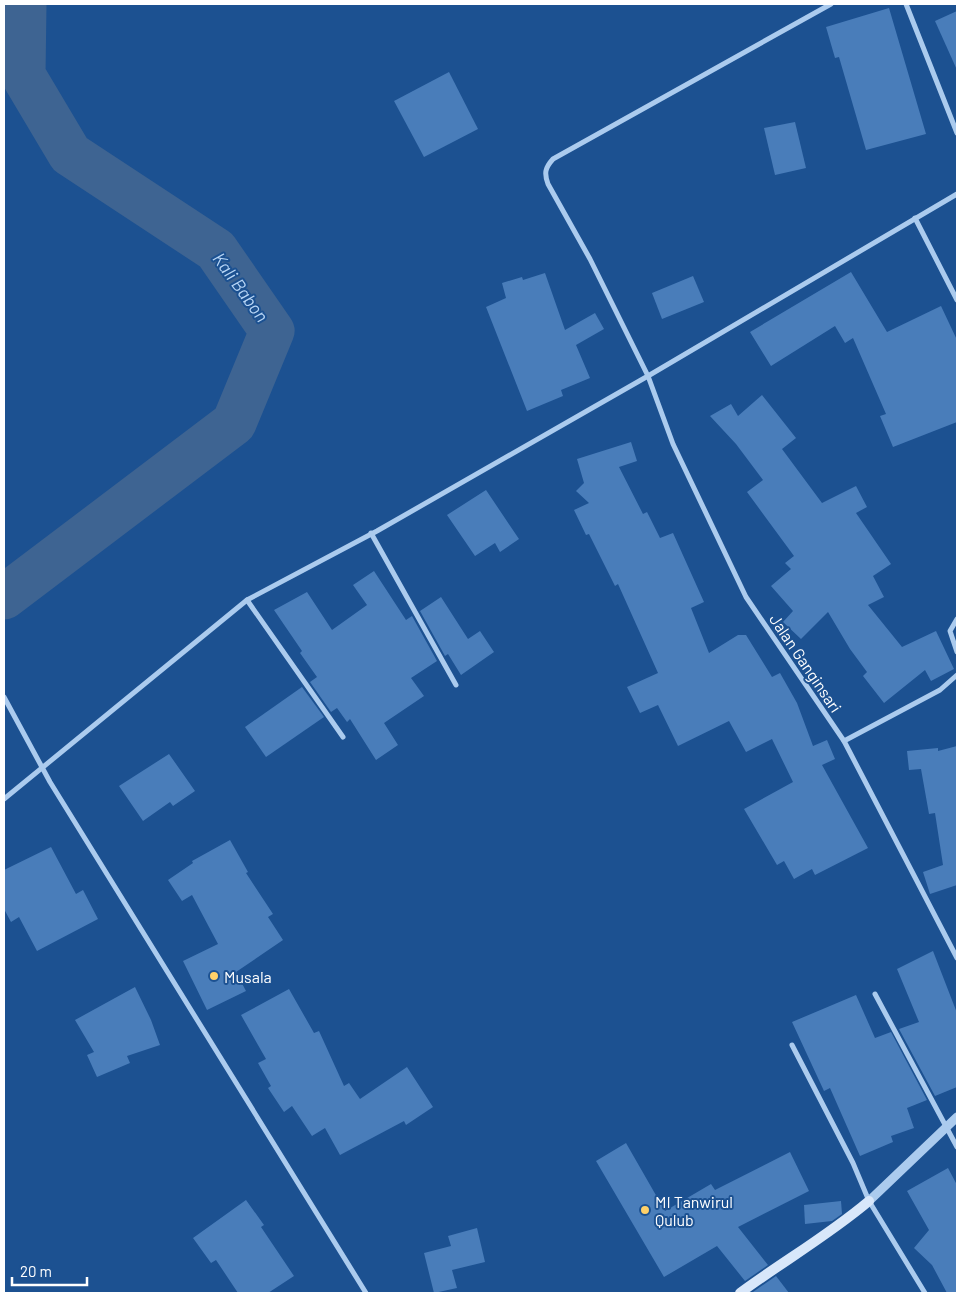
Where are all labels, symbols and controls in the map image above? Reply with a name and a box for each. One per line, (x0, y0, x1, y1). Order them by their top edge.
water label: Kali Babon (208, 248, 274, 326)
street label: Jalan Ganginsari (766, 610, 846, 716)
place label: Musala (224, 967, 272, 986)
marker: Musala (208, 970, 220, 982)
place label: MI Tanwirul Qulub (655, 1192, 733, 1229)
marker: MI Tanwirul Qulub (639, 1204, 651, 1216)
scale bar (12, 1254, 88, 1286)
text: 20 m (20, 1262, 52, 1280)

